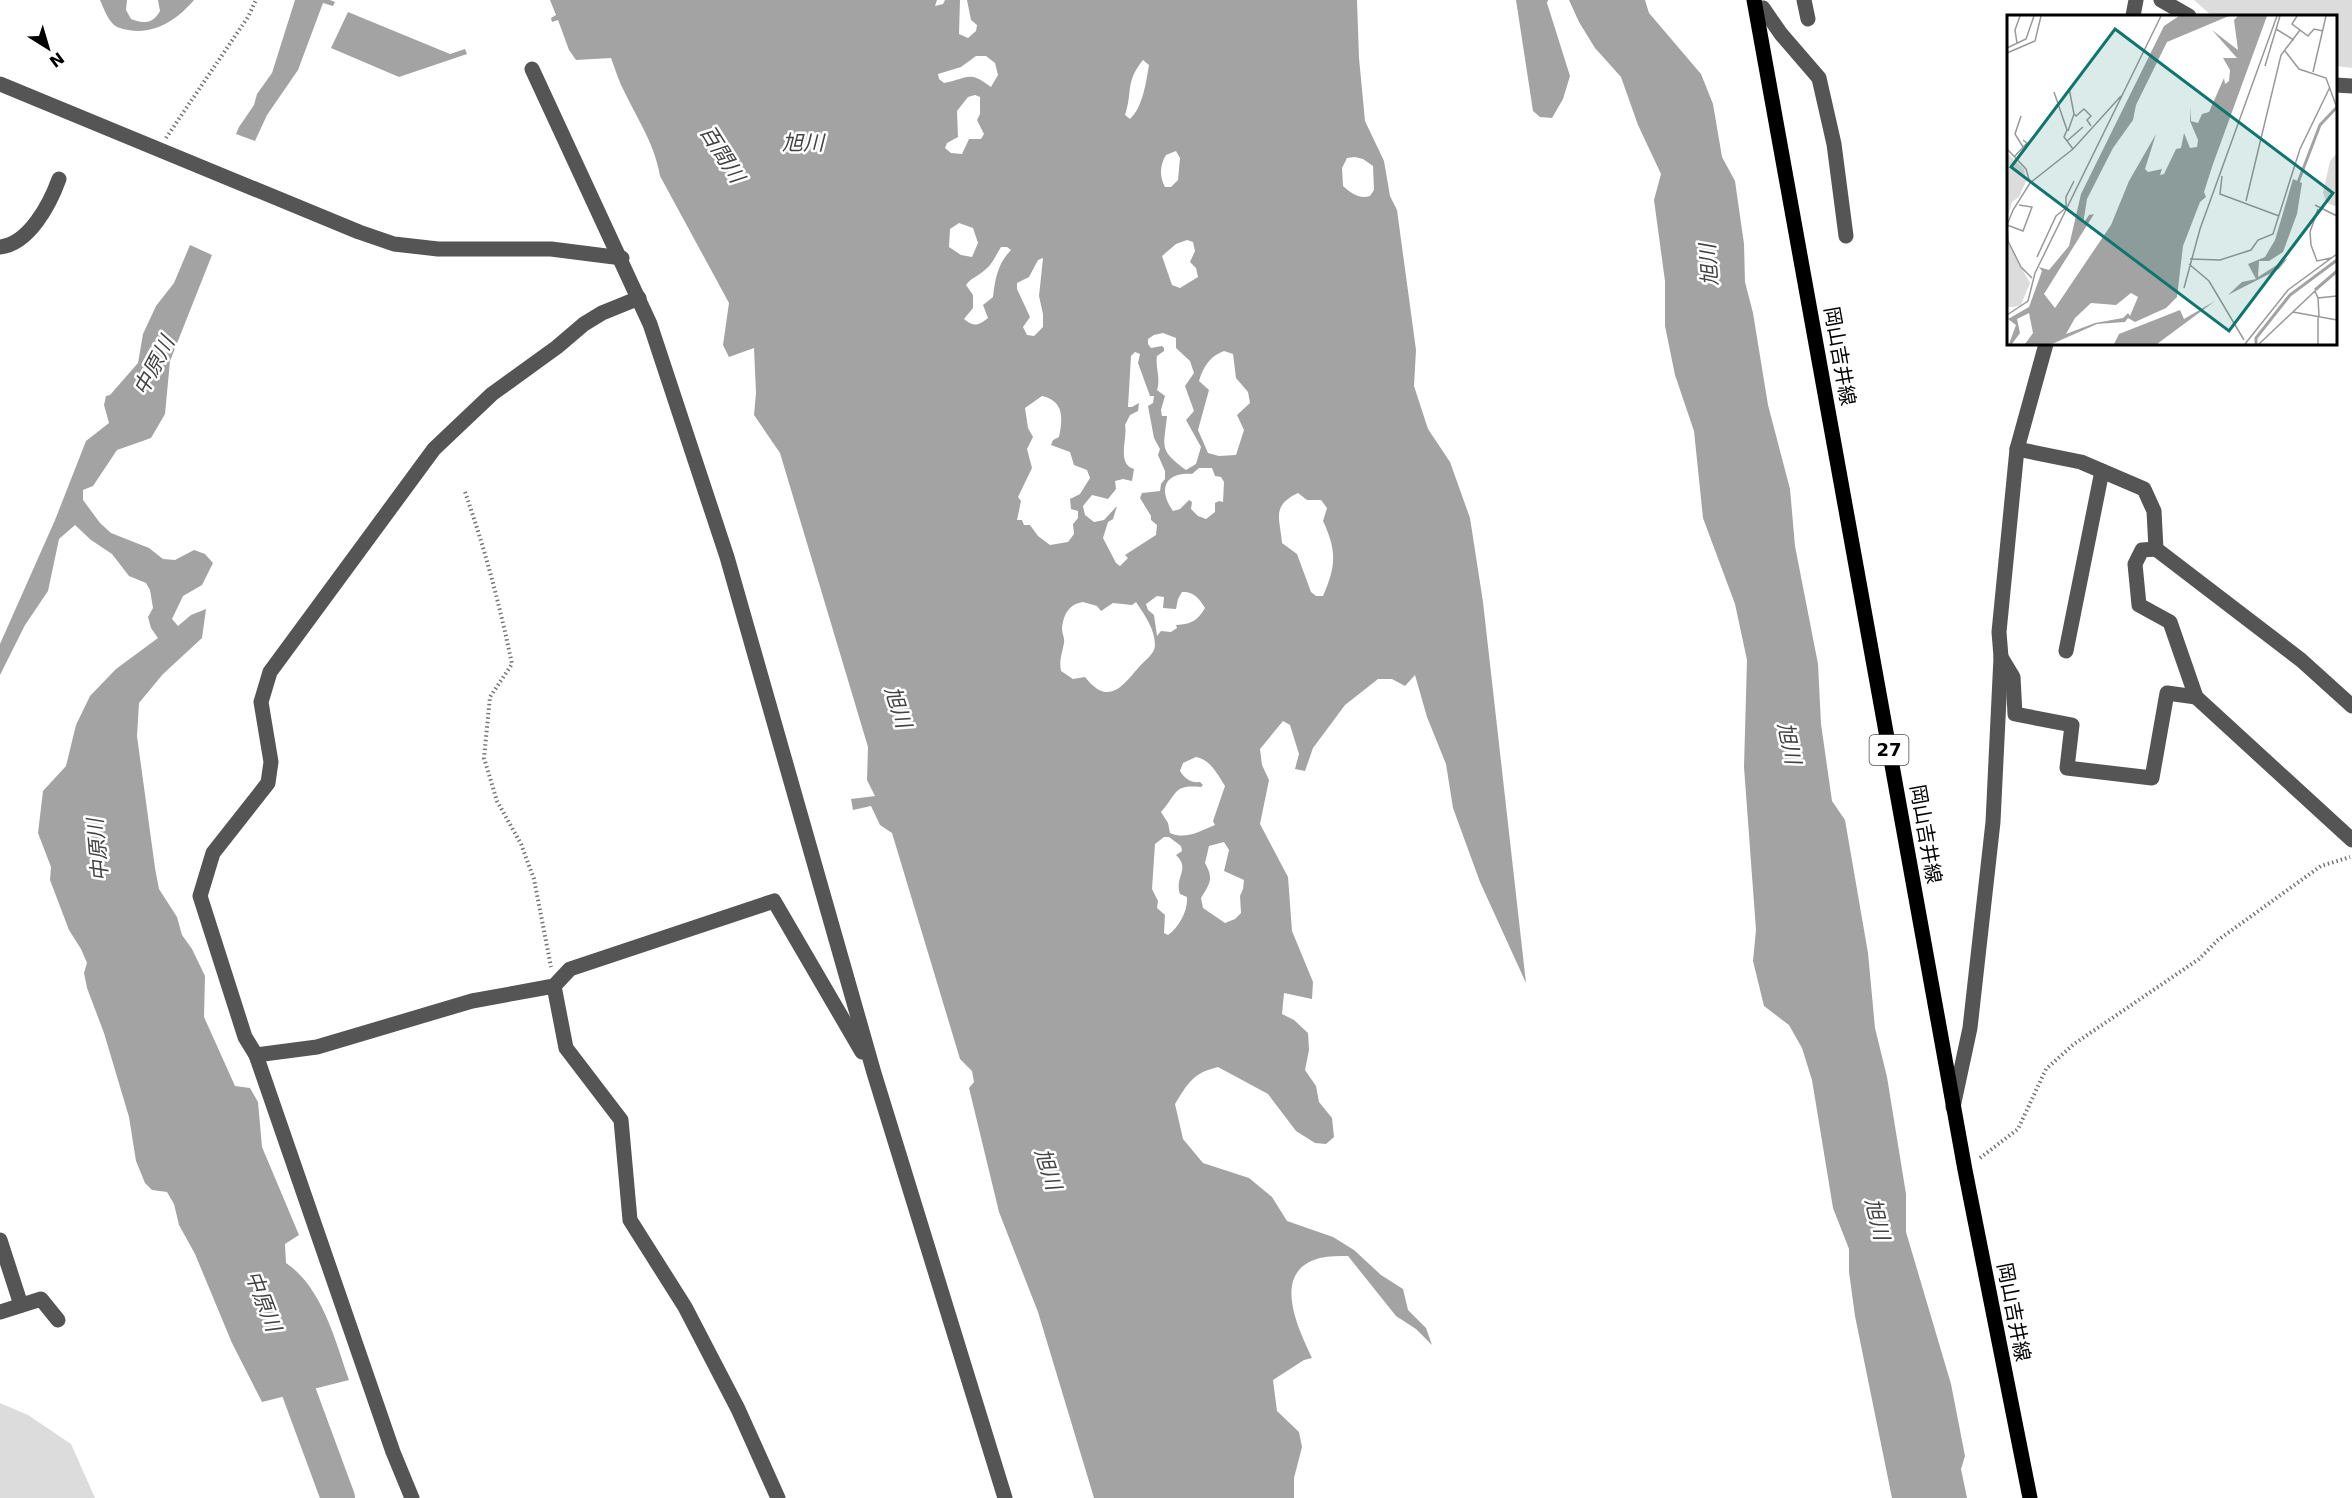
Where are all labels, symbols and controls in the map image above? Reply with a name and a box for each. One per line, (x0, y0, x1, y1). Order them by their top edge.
inset map (2007, 15, 2337, 345)
north arrow (18, 18, 78, 78)
text: N (46, 48, 68, 71)
water label: 百間川 (695, 121, 750, 189)
water label: 旭川 (782, 131, 826, 155)
water label: 旭川 (1695, 241, 1722, 287)
street label: 岡山吉井線 (1819, 305, 1861, 407)
water label: 中原川 (129, 331, 180, 399)
water label: 旭川 (880, 683, 917, 733)
water label: 旭川 (1773, 720, 1806, 768)
road number: 27 (1870, 735, 1908, 765)
street label: 岡山吉井線 (1905, 783, 1947, 885)
water label: 中原川 (83, 816, 113, 882)
water label: 旭川 (1030, 1145, 1067, 1195)
water label: 旭川 (1860, 1196, 1894, 1244)
street label: 岡山吉井線 (1993, 1261, 2035, 1363)
water label: 中原川 (241, 1267, 286, 1337)

